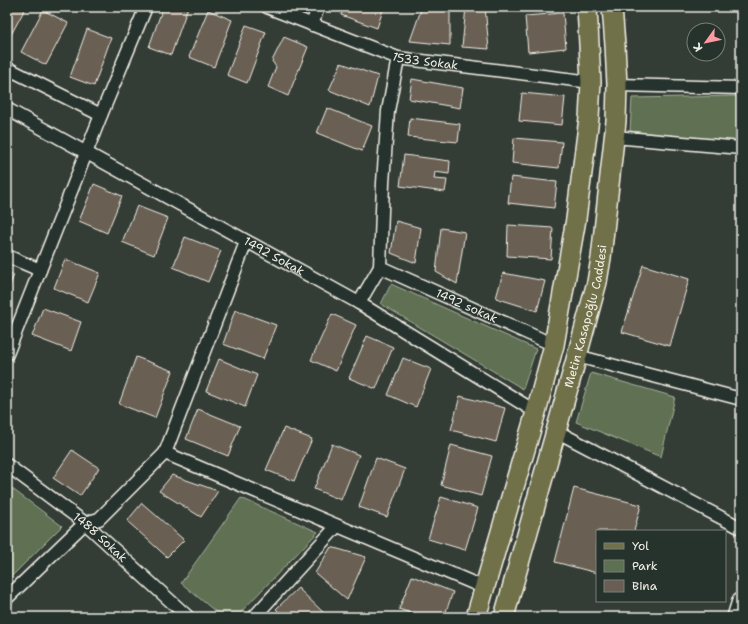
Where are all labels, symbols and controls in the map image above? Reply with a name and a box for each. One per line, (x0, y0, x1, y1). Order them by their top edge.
north arrow (686, 22, 726, 62)
text: K (689, 40, 706, 54)
street label: 1533 Sokak (390, 48, 459, 73)
street label: 1492 Sokak (241, 233, 308, 280)
street label: Metin Kasapoğlu Caddesi (561, 244, 610, 389)
street label: 1492 sokak (433, 285, 500, 327)
street label: 1488 Sokak (70, 509, 131, 566)
legend (596, 530, 726, 602)
text: Yol (632, 538, 649, 554)
text: Park (632, 558, 658, 574)
text: Bina (632, 578, 658, 594)

